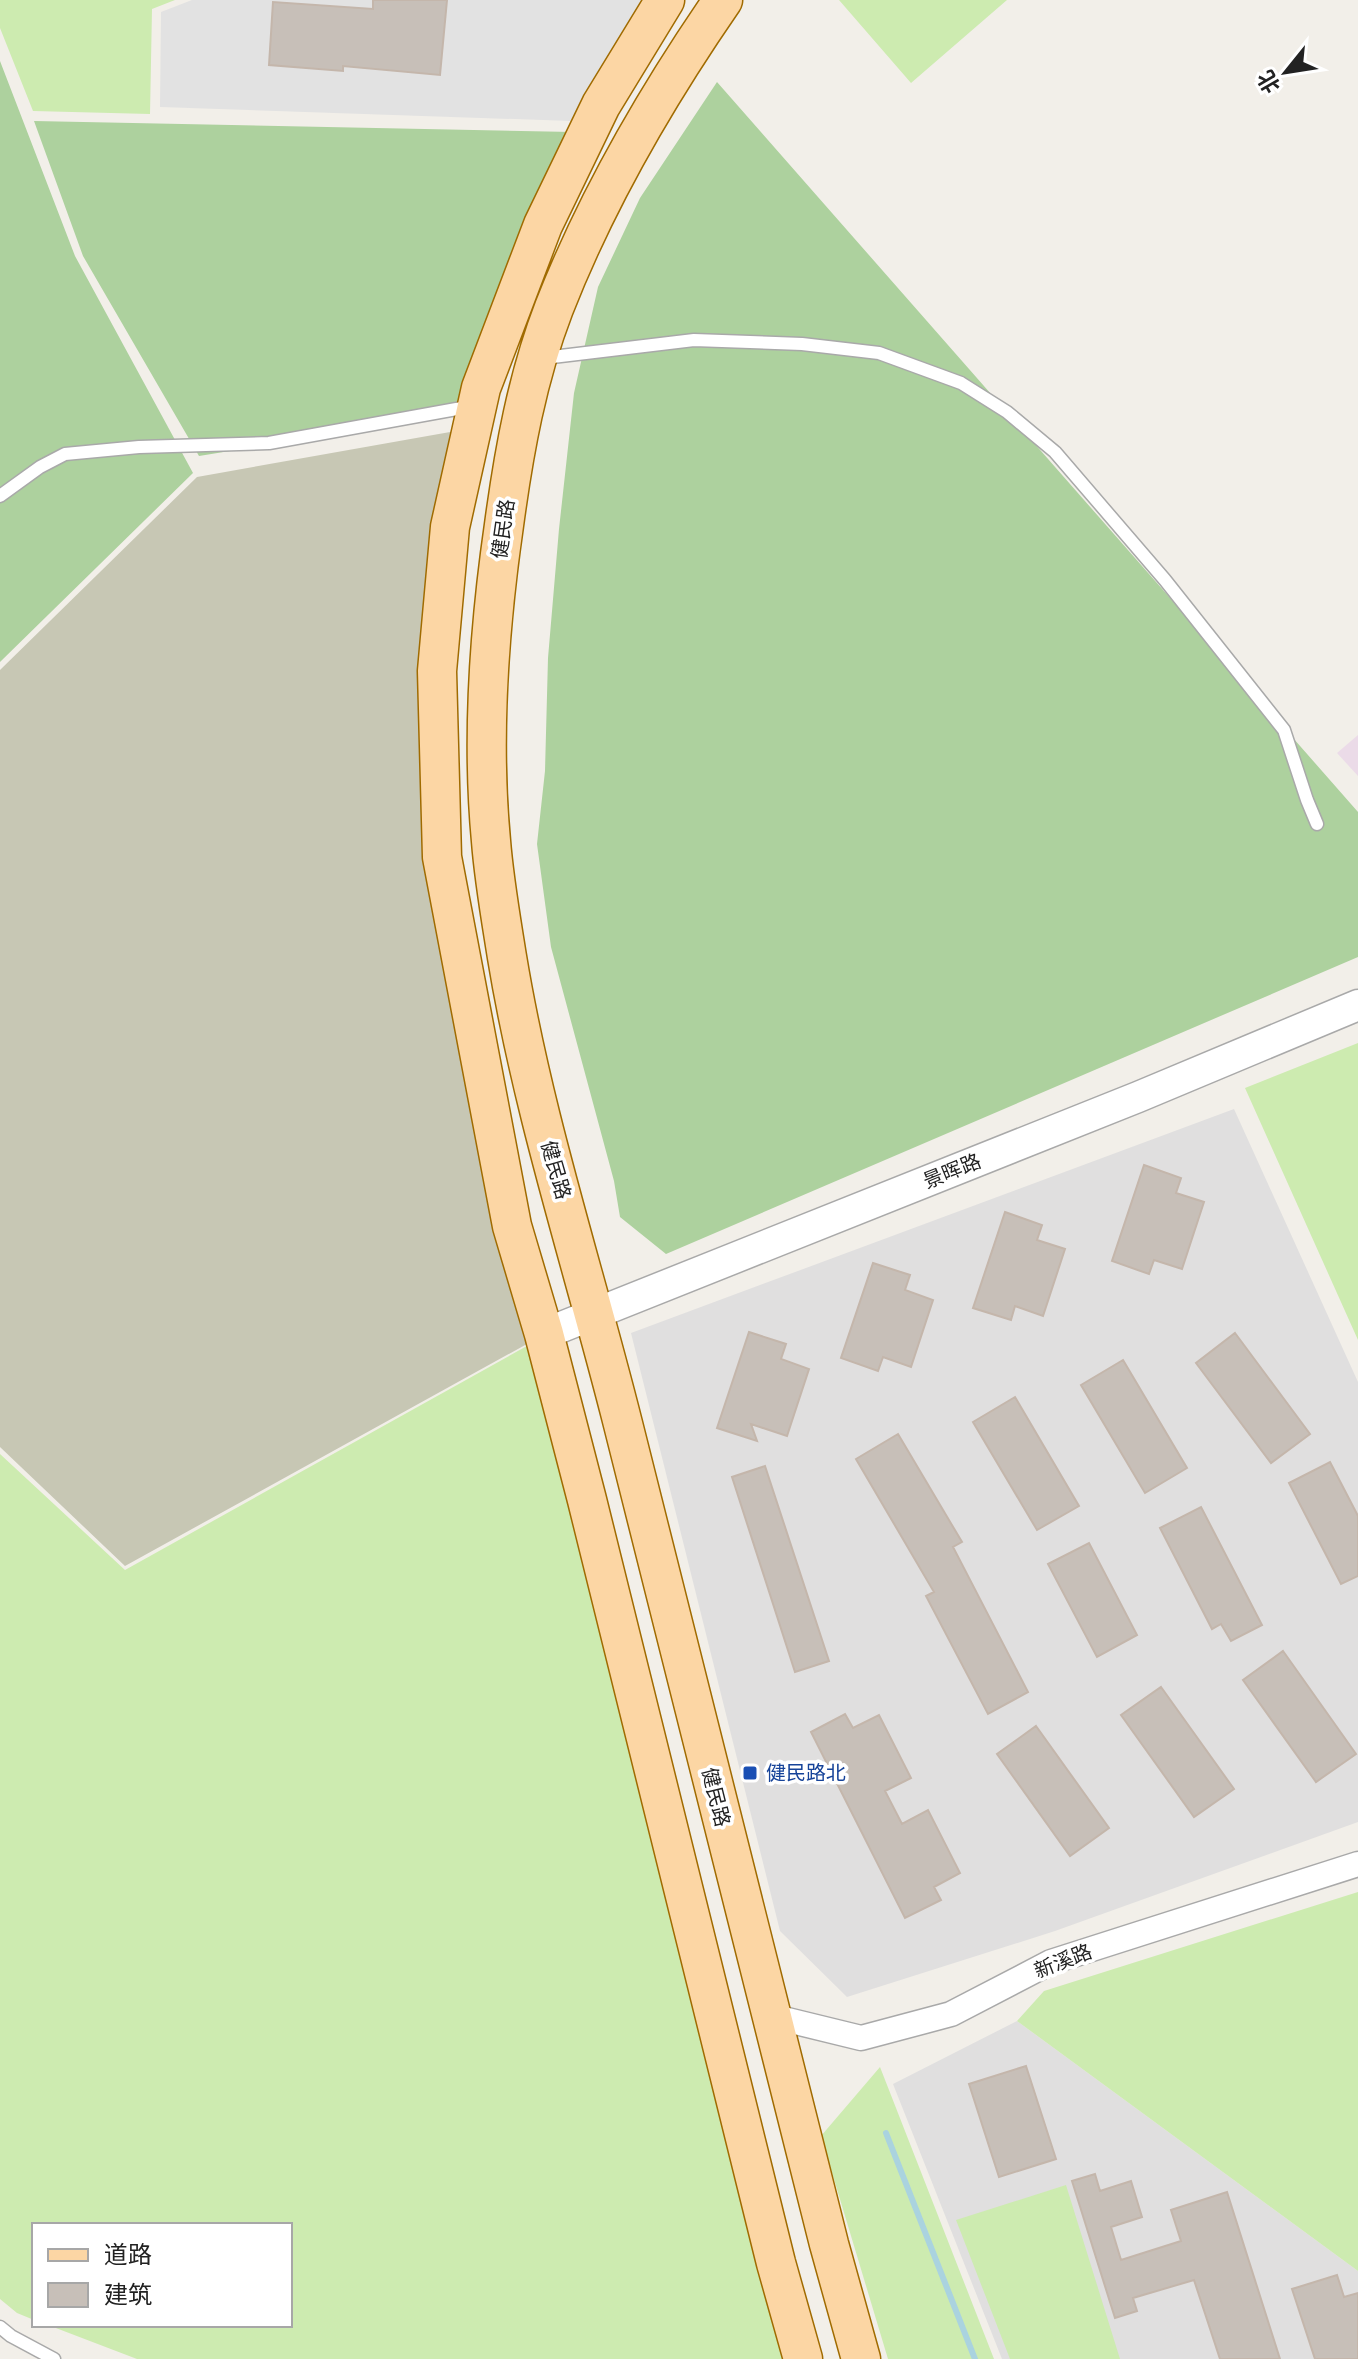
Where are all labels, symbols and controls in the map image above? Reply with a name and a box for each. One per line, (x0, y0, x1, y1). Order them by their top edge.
north arrow (1246, 32, 1326, 112)
text: 北 (1252, 65, 1286, 98)
street label: 健民路 (487, 498, 519, 560)
street label: 健民路 (536, 1138, 576, 1202)
street label: 景晖路 (920, 1149, 984, 1193)
place label: 健民路北 (766, 1761, 846, 1785)
marker: 健民路北 (741, 1764, 759, 1782)
street label: 健民路 (697, 1765, 735, 1829)
street label: 新溪路 (1031, 1939, 1095, 1983)
legend (32, 2223, 292, 2327)
text: 道路 (104, 2240, 152, 2269)
text: 建筑 (104, 2280, 152, 2309)

